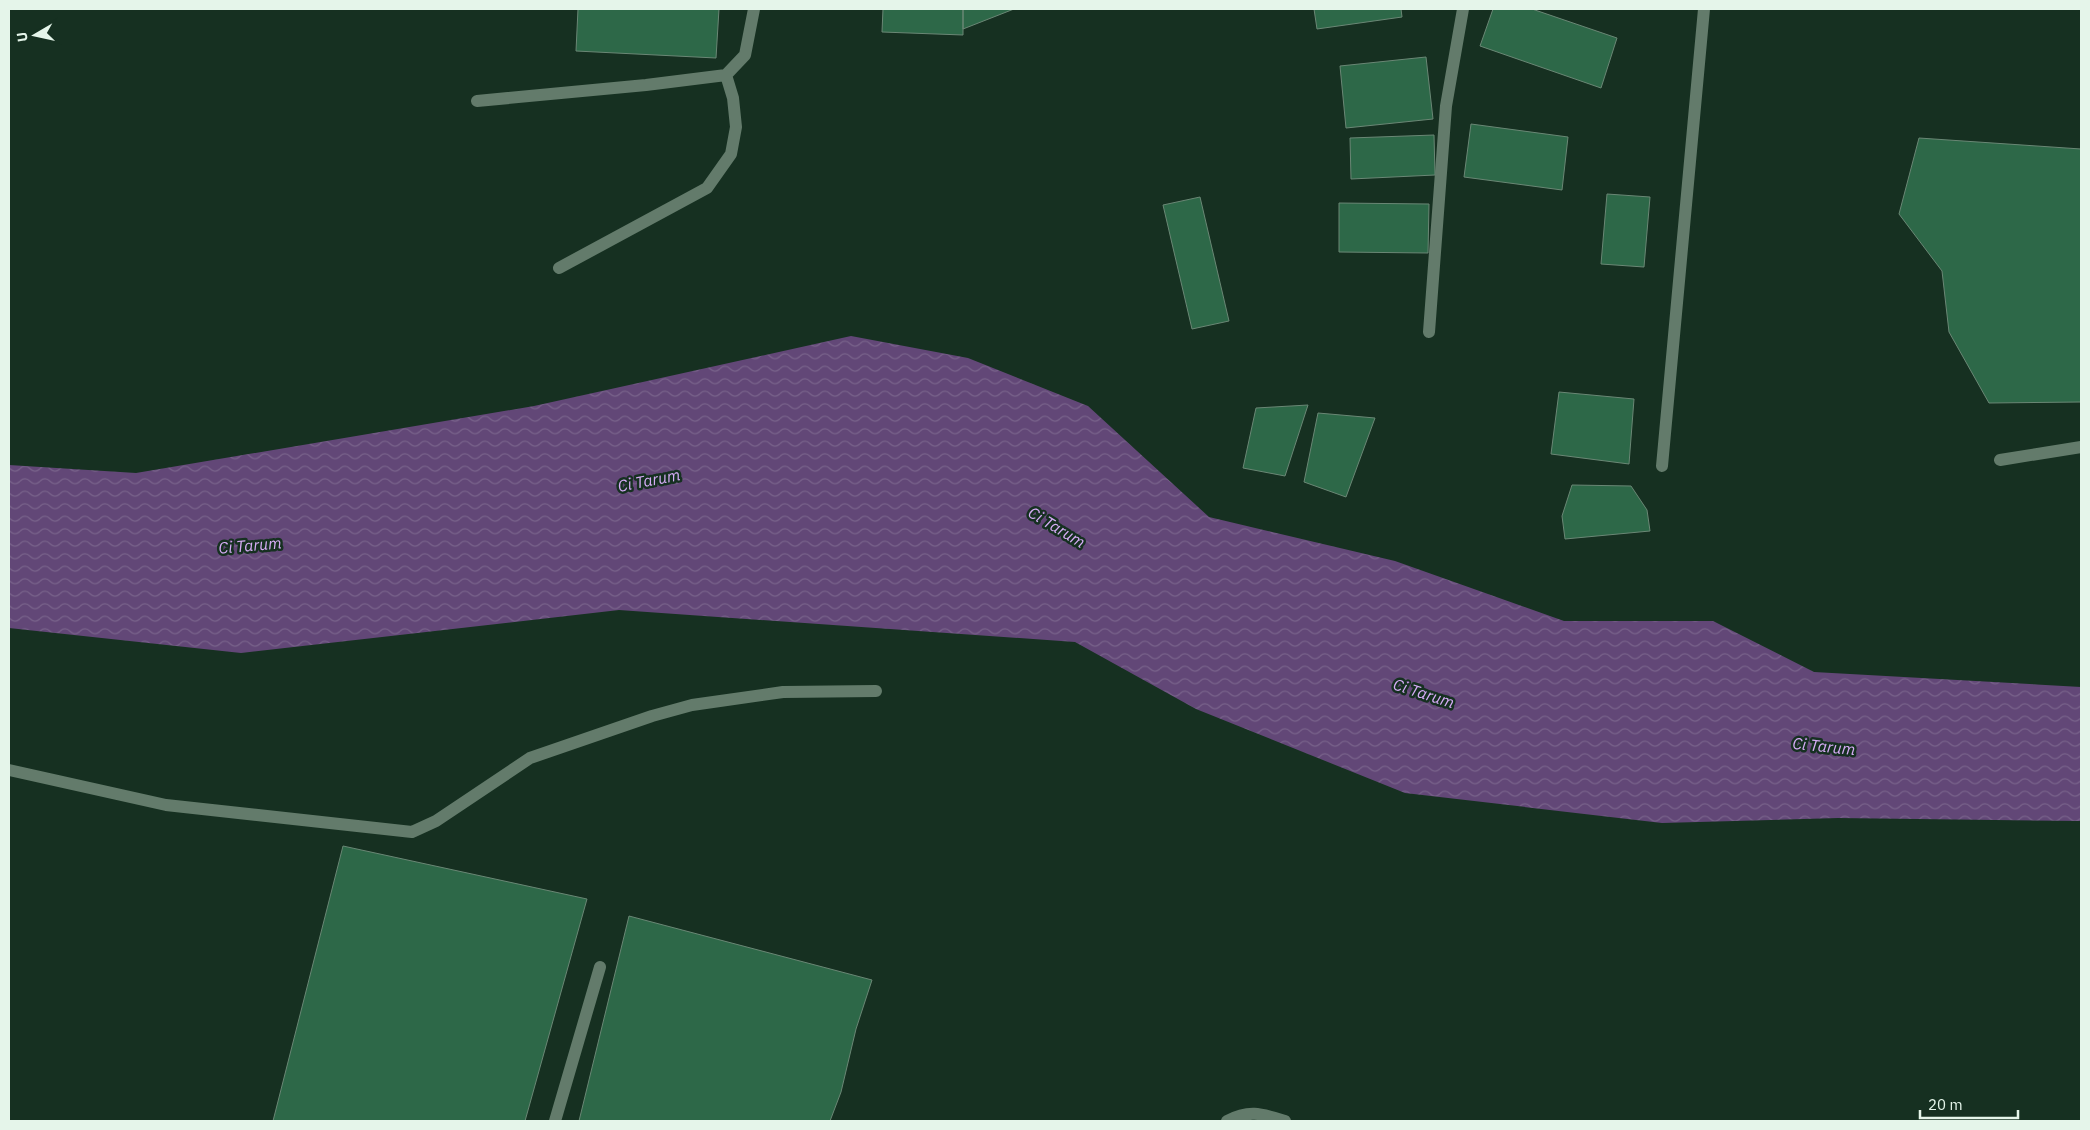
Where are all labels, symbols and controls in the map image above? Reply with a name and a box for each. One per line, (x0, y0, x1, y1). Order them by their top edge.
north arrow (10, 10, 60, 60)
text: U (13, 31, 32, 43)
water label: Ci Tarum (616, 464, 682, 496)
water label: Ci Tarum (1025, 502, 1089, 552)
water label: Ci Tarum (218, 532, 282, 558)
water label: Ci Tarum (1391, 674, 1457, 712)
water label: Ci Tarum (1792, 733, 1856, 759)
scale bar (1920, 1088, 2018, 1120)
text: 20 m (1928, 1095, 1963, 1114)

